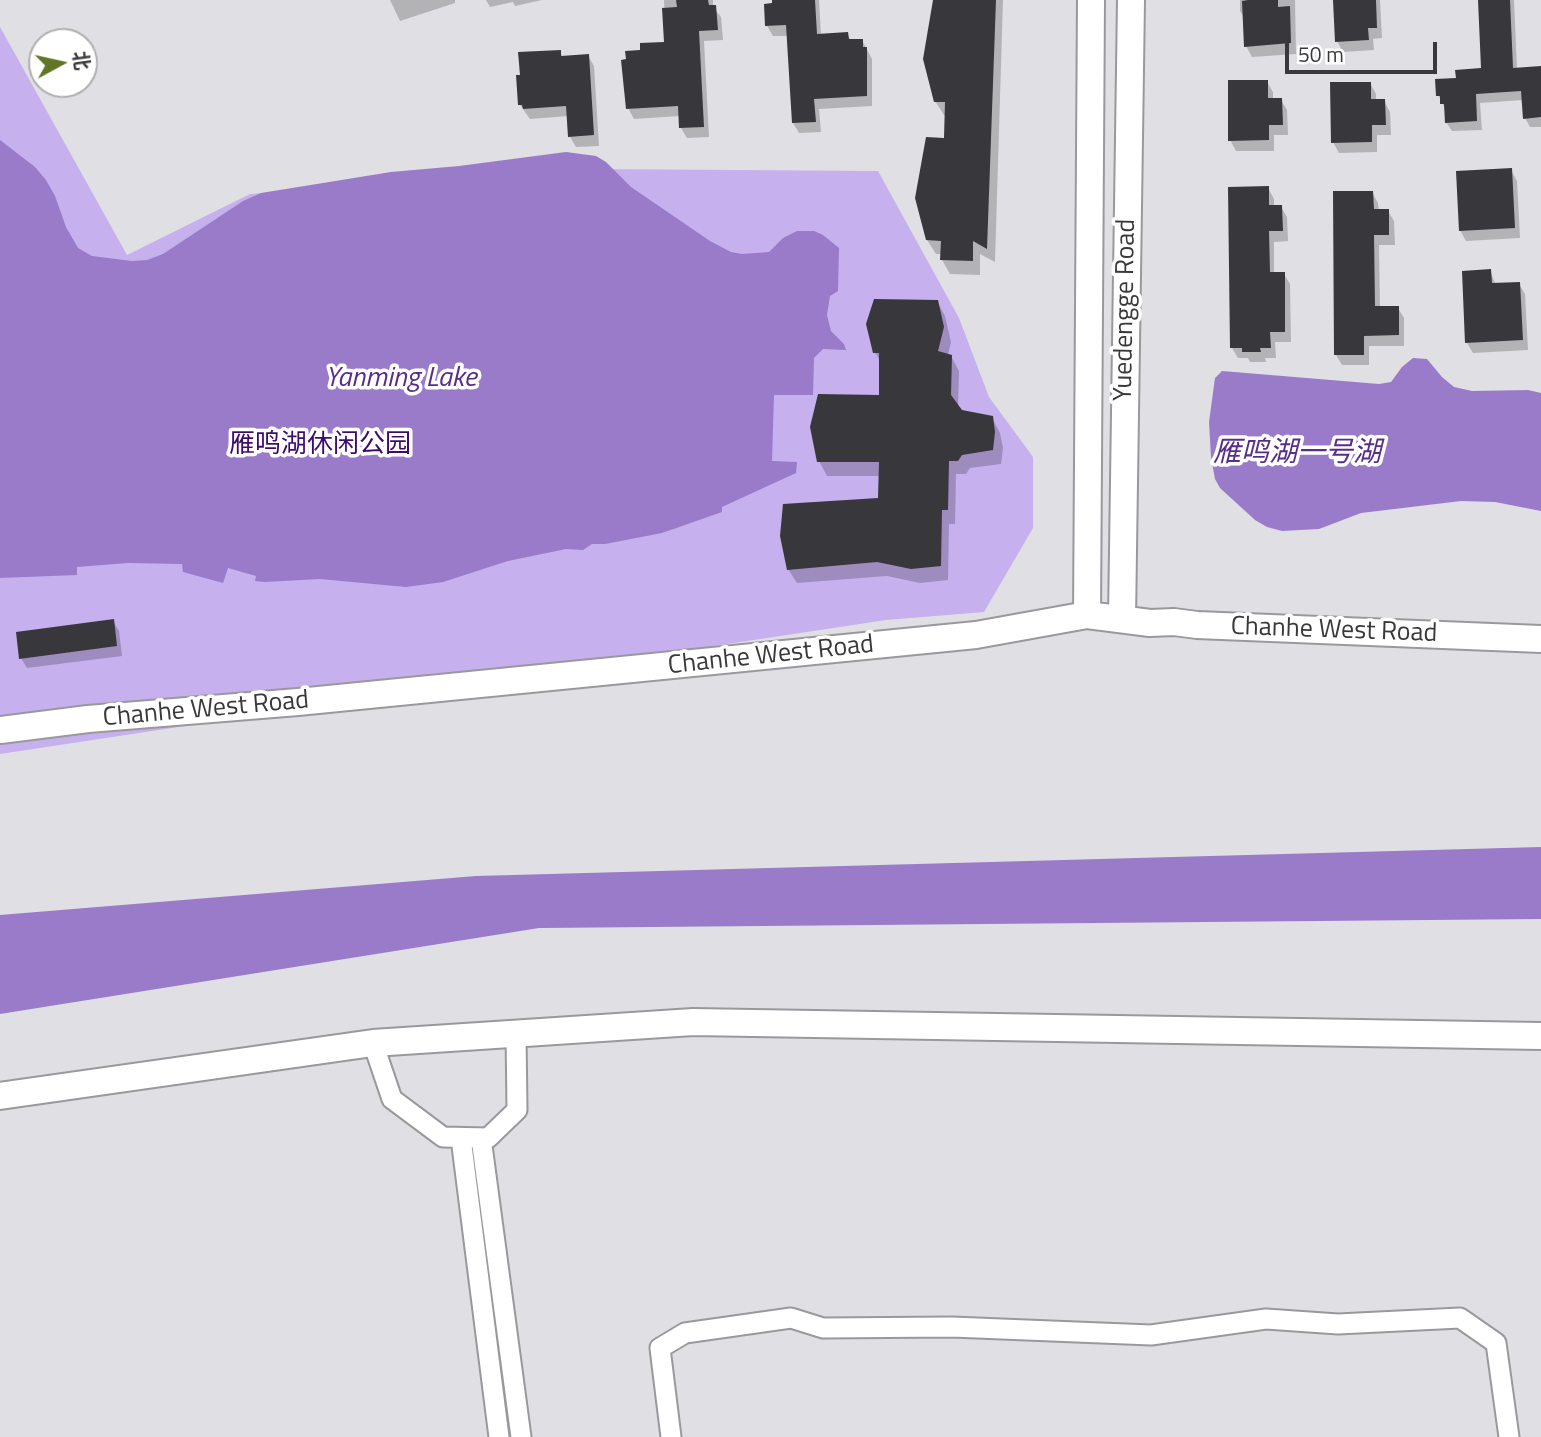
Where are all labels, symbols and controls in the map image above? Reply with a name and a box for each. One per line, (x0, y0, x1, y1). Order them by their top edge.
north arrow (28, 28, 98, 98)
scale bar (1289, 28, 1441, 72)
text: 50 m (1298, 38, 1344, 70)
text: 北 (67, 49, 98, 72)
street label: Yuedengge Road (1109, 219, 1143, 401)
water label: Yanming Lake (325, 362, 477, 396)
park label: 雁鸣湖休闲公园 (229, 430, 411, 462)
water label: 雁鸣湖一号湖 (1213, 437, 1381, 471)
street label: Chanhe West Road (1230, 612, 1438, 650)
street label: Chanhe West Road (667, 630, 875, 682)
street label: Chanhe West Road (102, 685, 310, 735)

